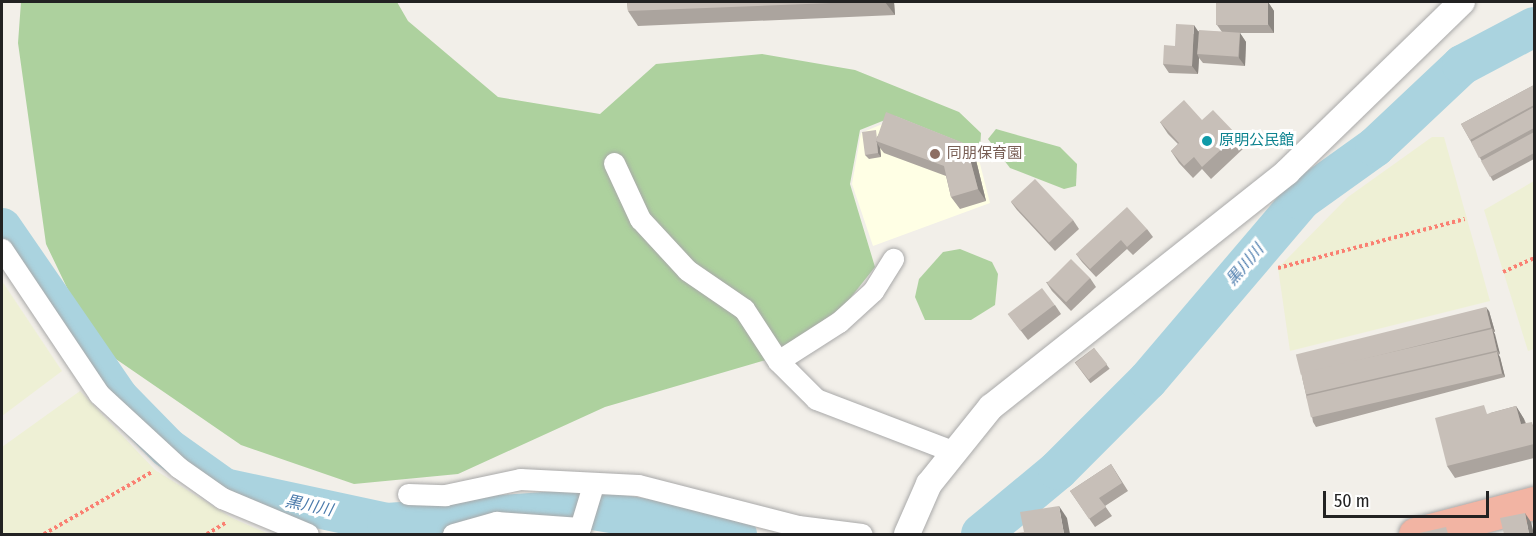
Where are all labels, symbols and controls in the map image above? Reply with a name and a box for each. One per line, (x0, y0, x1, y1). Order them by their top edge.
place label: 原明公民館 (1219, 132, 1294, 150)
marker: 原明公民館 (1200, 134, 1214, 148)
place label: 同朋保育園 (947, 145, 1022, 163)
marker: 同朋保育園 (928, 147, 942, 161)
water label: 黒川川 (1222, 240, 1268, 290)
scale bar (1326, 479, 1492, 517)
text: 50 m (1334, 490, 1370, 512)
water label: 黒川川 (284, 492, 334, 520)

